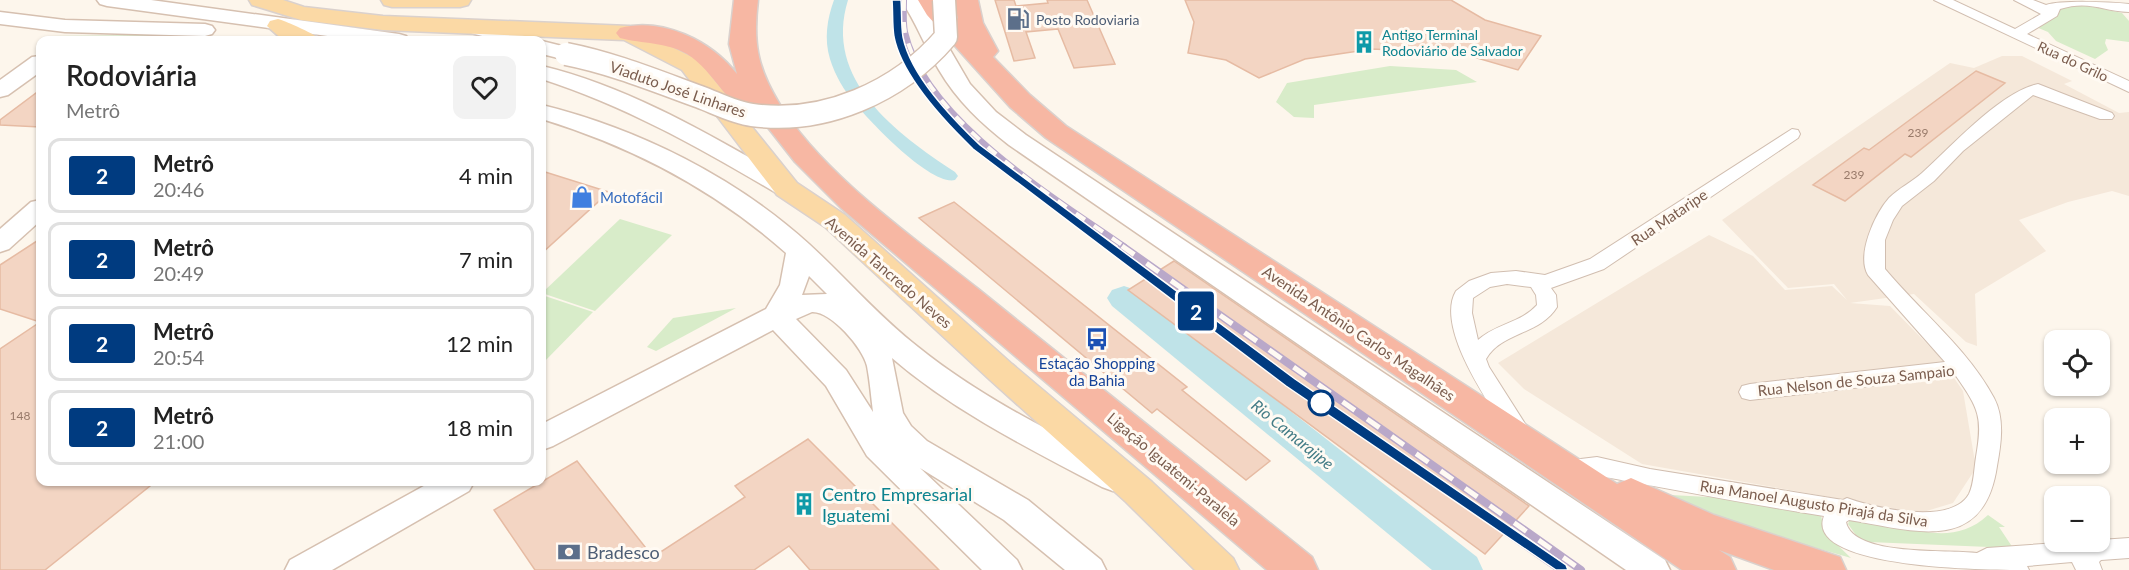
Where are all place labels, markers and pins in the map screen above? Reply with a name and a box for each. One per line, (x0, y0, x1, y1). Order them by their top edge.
fuel station icon: Posto Rodoviaria (1005, 6, 1031, 32)
place label: Posto Rodoviaria (1036, 11, 1139, 28)
place label: Antigo Terminal Rodoviário de Salvador (1382, 26, 1523, 59)
building icon: Antigo Terminal Rodoviário de Salvador (1351, 29, 1377, 55)
shop icon: Motofácil (569, 184, 595, 210)
place label: Motofácil (600, 188, 663, 206)
bus stop icon: Estação Shopping da Bahia (1084, 326, 1110, 352)
place label: Estação Shopping da Bahia (1039, 354, 1155, 389)
unlabelled marker (1308, 390, 1334, 416)
place label: Centro Empresarial Iguatemi (822, 483, 972, 526)
building icon: Centro Empresarial Iguatemi (791, 491, 817, 517)
bank icon: Bradesco (556, 539, 582, 565)
place label: Bradesco (587, 541, 660, 563)

